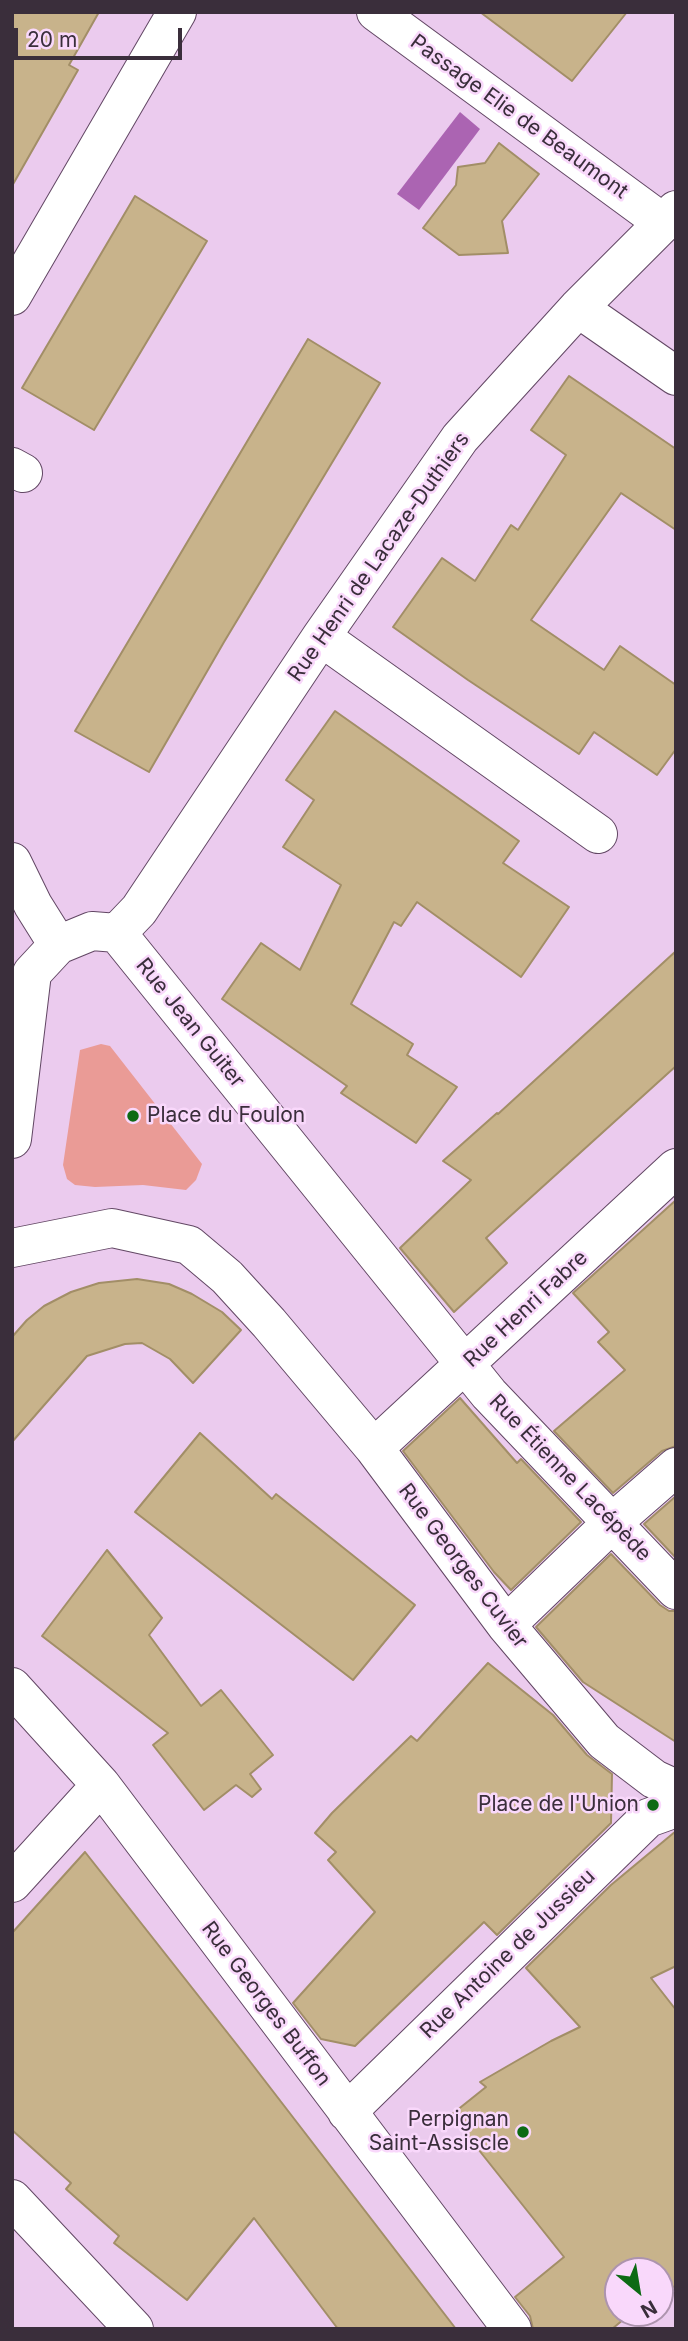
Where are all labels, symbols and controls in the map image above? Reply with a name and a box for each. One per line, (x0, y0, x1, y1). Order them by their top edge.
scale bar (18, 14, 186, 58)
text: 20 m (27, 27, 77, 52)
street label: Passage Elie de Beaumont (405, 30, 633, 204)
street label: Rue Henri de Lacaze-Duthiers (283, 427, 475, 687)
street label: Rue Jean Guiter (130, 953, 250, 1093)
place label: Place du Foulon (147, 1103, 305, 1129)
marker: Place du Foulon (125, 1108, 141, 1124)
street label: Rue Henri Fabre (459, 1245, 593, 1373)
street label: Rue Étienne Lacépède (484, 1389, 656, 1567)
street label: Rue Georges Cuvier (393, 1479, 533, 1653)
place label: Place de l'Union (478, 1792, 639, 1818)
marker: Place de l'Union (645, 1797, 661, 1813)
street label: Rue Antoine de Jussieu (415, 1864, 601, 2044)
street label: Rue Georges Buffon (196, 1917, 336, 2091)
place label: Perpignan Saint-Assiscle (369, 2107, 509, 2157)
marker: Perpignan Saint-Assiscle (515, 2124, 531, 2140)
north arrow (604, 2257, 674, 2327)
text: N (637, 2295, 661, 2322)

